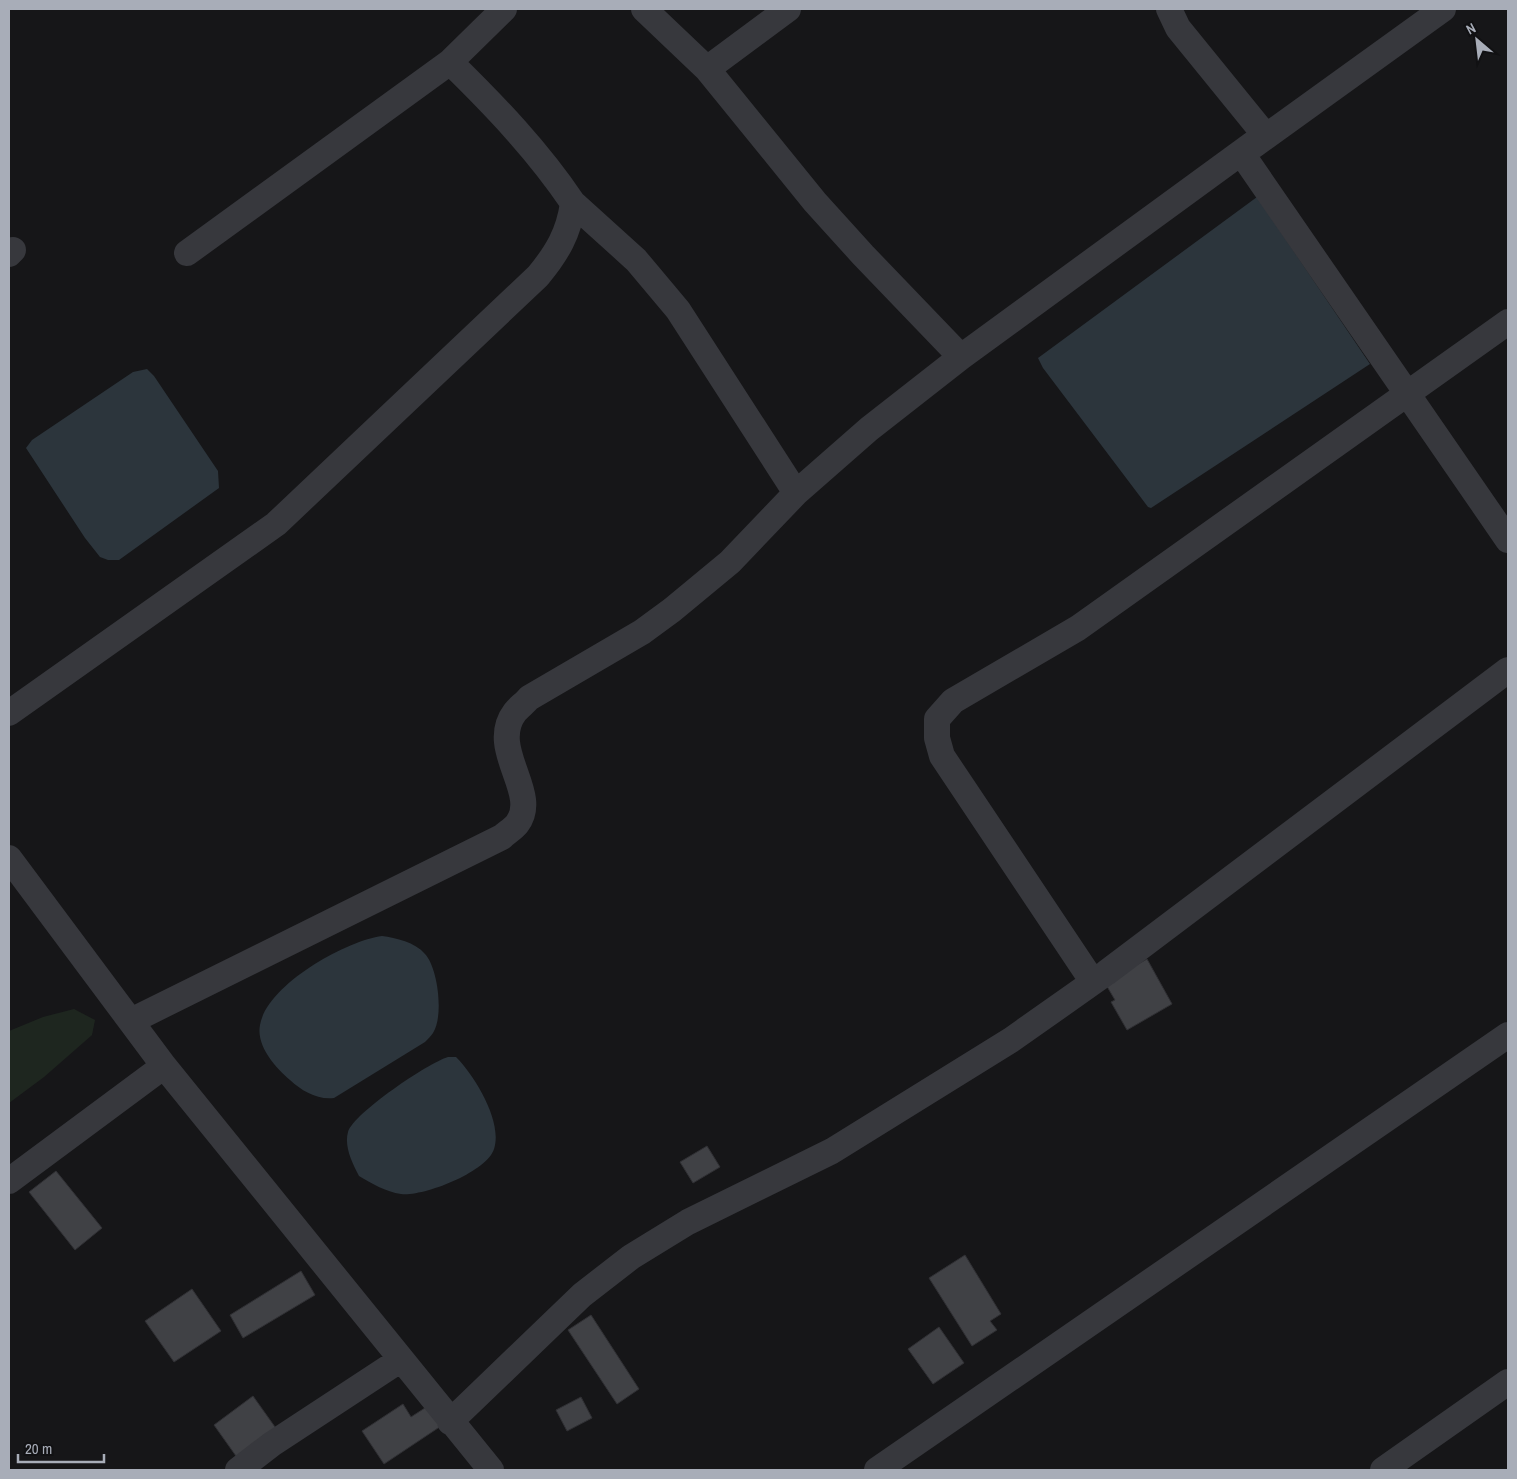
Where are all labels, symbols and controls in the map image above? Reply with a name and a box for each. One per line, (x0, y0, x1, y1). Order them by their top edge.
north arrow (1452, 15, 1502, 65)
text: N (1463, 19, 1479, 38)
scale bar (18, 1432, 104, 1464)
text: 20 m (25, 1438, 52, 1459)

